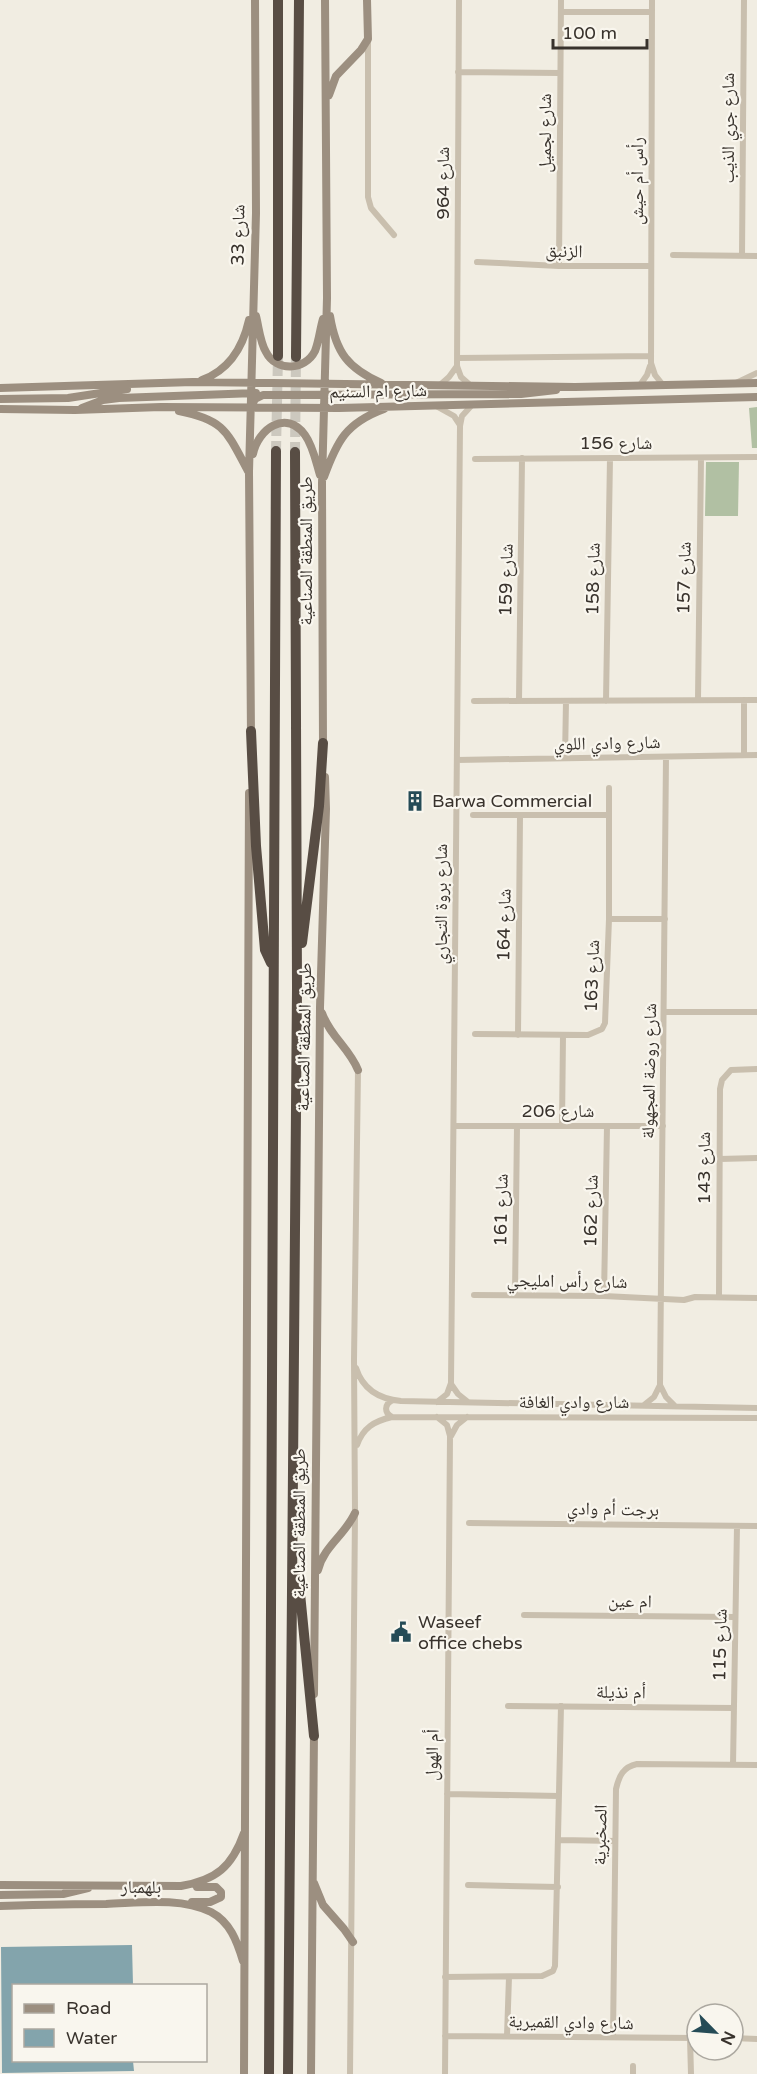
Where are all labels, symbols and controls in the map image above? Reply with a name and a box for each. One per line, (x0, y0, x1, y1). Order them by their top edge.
scale bar (553, 12, 648, 50)
text: 100 m (562, 22, 617, 44)
street label: شارع جري الذيب (717, 73, 743, 183)
street label: شارع لجميل (534, 93, 556, 173)
street label: رأس أم حيش (626, 137, 649, 225)
street label: شارع 964 (432, 147, 454, 219)
street label: شارع 33 (226, 204, 250, 266)
street label: الزنبق (545, 240, 583, 262)
street label: شارع ام السنيم (329, 379, 427, 404)
street label: شارع 156 (580, 432, 652, 454)
street label: طريق المنطقة الصناعية (295, 476, 317, 626)
street label: شارع 157 (672, 541, 696, 615)
street label: شارع 158 (581, 542, 605, 616)
street label: شارع 159 (494, 543, 518, 617)
street label: شارع وادي اللوي (553, 731, 661, 759)
building icon: Barwa Commercial (403, 789, 427, 813)
place label: Barwa Commercial (432, 790, 592, 812)
street label: شارع بروة التجاري (430, 844, 456, 964)
street label: شارع 164 (492, 888, 516, 962)
street label: شارع 163 (580, 939, 604, 1013)
street label: طريق المنطقة الصناعية (292, 962, 316, 1112)
street label: شارع روضة المجهولة (637, 1003, 661, 1139)
street label: شارع 206 (522, 1100, 594, 1122)
street label: شارع 143 (693, 1132, 715, 1204)
street label: شارع 161 (489, 1173, 513, 1247)
street label: شارع 162 (579, 1174, 603, 1248)
street label: شارع رأس امليجي (506, 1269, 628, 1297)
street label: شارع وادي الغافة (519, 1391, 629, 1417)
street label: طريق المنطقة الصناعية (288, 1448, 310, 1598)
street label: برجت أم وادي (567, 1497, 659, 1524)
street label: ام عين (608, 1590, 652, 1613)
street label: شارع 115 (708, 1608, 732, 1682)
place label: Waseef office chebs (418, 1611, 523, 1654)
public building icon: Waseef office chebs (389, 1620, 413, 1644)
street label: أم نذيلة (596, 1681, 646, 1704)
street label: أم الهول (421, 1729, 444, 1781)
street label: الصخبرية (588, 1804, 612, 1866)
street label: بلهمبار (120, 1876, 161, 1898)
legend (12, 1984, 207, 2062)
text: Road (66, 1997, 111, 2019)
north arrow (685, 2002, 745, 2062)
street label: شارع وادي القميرية (508, 2010, 634, 2038)
text: Water (66, 2027, 117, 2049)
text: N (716, 2028, 739, 2048)

